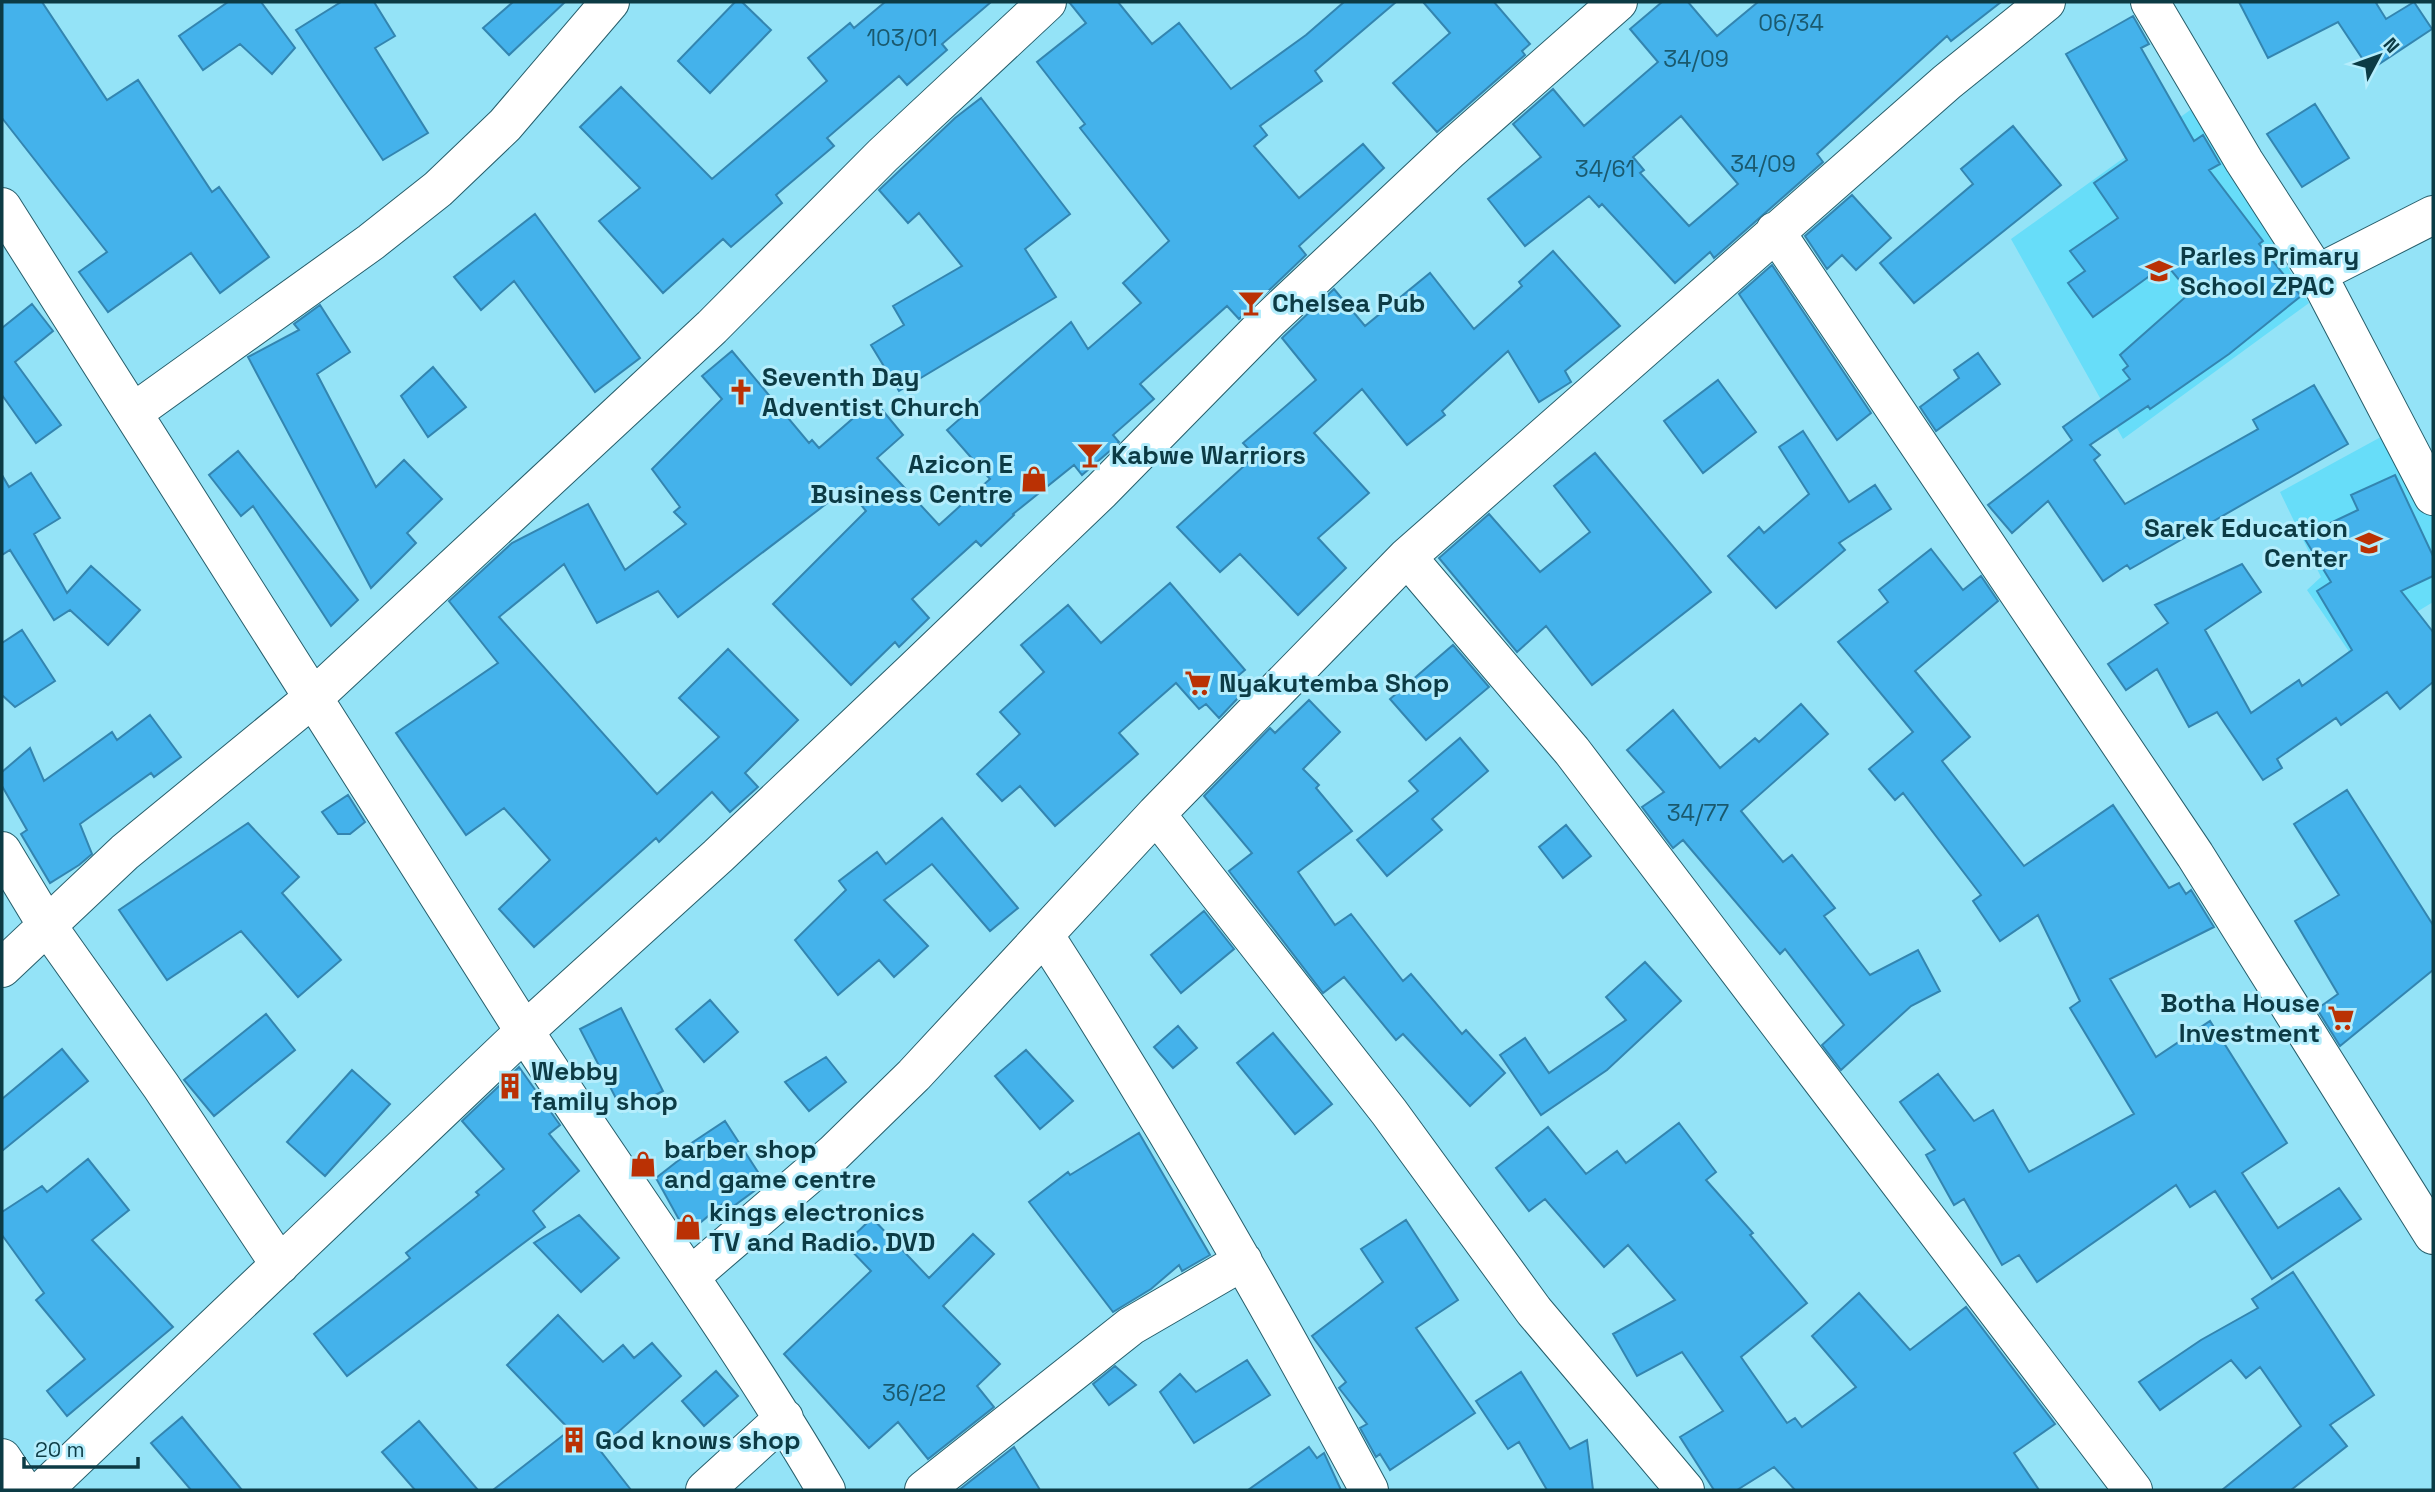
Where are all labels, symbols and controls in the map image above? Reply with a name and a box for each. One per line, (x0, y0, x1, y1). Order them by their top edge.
house number: 06/34 (1758, 8, 1824, 38)
north arrow (2344, 21, 2414, 91)
house number: 103/01 (866, 23, 938, 53)
text: N (2378, 32, 2405, 58)
house number: 34/09 (1663, 44, 1729, 74)
house number: 34/09 (1730, 149, 1796, 179)
house number: 34/61 (1575, 154, 1635, 184)
place label: Parles Primary School ZPAC (2180, 239, 2359, 303)
school or university icon: Parles Primary School ZPAC (2144, 256, 2174, 286)
place label: Chelsea Pub (1272, 286, 1425, 320)
bar icon: Chelsea Pub (1236, 288, 1266, 318)
place label: Seventh Day Adventist Church (762, 360, 980, 424)
church icon: Seventh Day Adventist Church (726, 377, 756, 407)
place label: Kabwe Warriors (1111, 438, 1306, 472)
bar icon: Kabwe Warriors (1075, 440, 1105, 470)
place label: Azicon E Business Centre (810, 447, 1013, 511)
shop icon: Azicon E Business Centre (1019, 464, 1049, 494)
place label: Sarek Education Center (2144, 511, 2348, 575)
school or university icon: Sarek Education Center (2354, 528, 2384, 558)
place label: Nyakutemba Shop (1219, 666, 1449, 700)
supermarket icon: Nyakutemba Shop (1183, 668, 1213, 698)
house number: 34/77 (1667, 798, 1729, 828)
place label: Botha House Investment (2160, 986, 2320, 1050)
supermarket icon: Botha House Investment (2326, 1003, 2356, 1033)
place label: Webby family shop (531, 1054, 678, 1118)
building icon: Webby family shop (495, 1071, 525, 1101)
place label: barber shop and game centre (664, 1132, 876, 1196)
shop icon: barber shop and game centre (628, 1149, 658, 1179)
place label: kings electronics TV and Radio. DVD (709, 1195, 935, 1259)
shop icon: kings electronics TV and Radio. DVD (673, 1212, 703, 1242)
house number: 36/22 (882, 1378, 946, 1408)
place label: God knows shop (595, 1423, 801, 1457)
building icon: God knows shop (559, 1425, 589, 1455)
scale bar (24, 1426, 138, 1470)
text: 20 m (35, 1436, 85, 1463)

